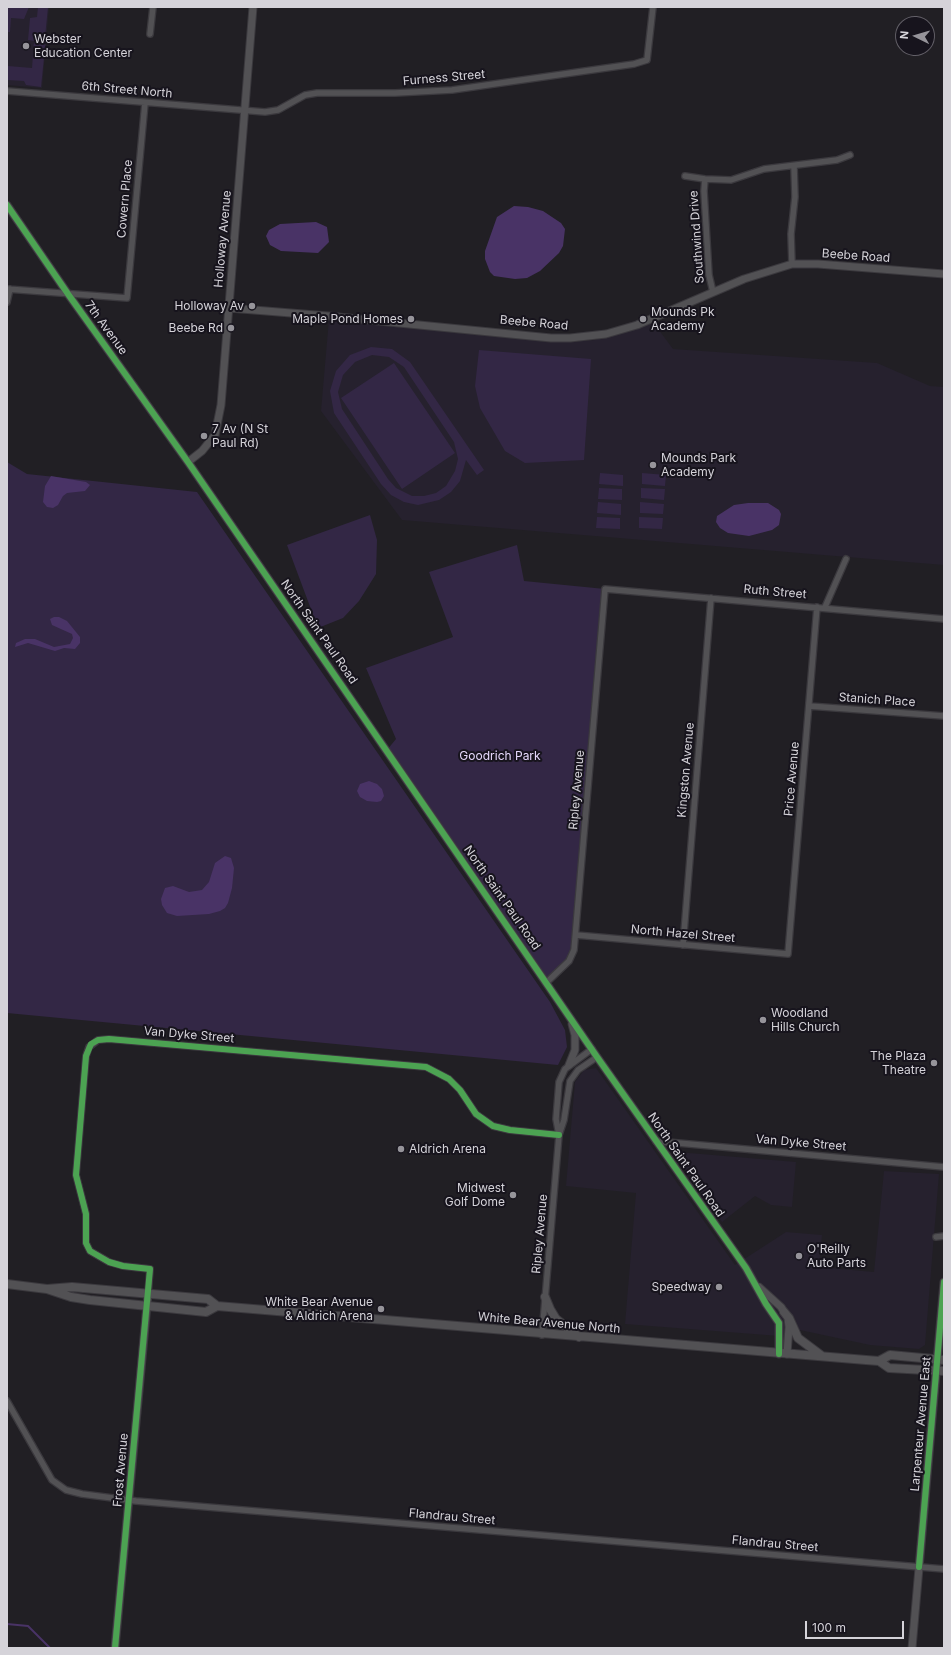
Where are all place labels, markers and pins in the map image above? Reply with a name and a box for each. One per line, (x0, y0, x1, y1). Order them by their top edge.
place label: Webster Education Center (34, 32, 132, 60)
marker: Webster Education Center (21, 41, 31, 51)
place label: Holloway Av (174, 299, 244, 313)
marker: Holloway Av (247, 301, 257, 311)
place label: Mounds Pk Academy (651, 305, 715, 333)
place label: Maple Pond Homes (292, 312, 403, 326)
marker: Maple Pond Homes (406, 314, 416, 324)
marker: Mounds Pk Academy (638, 314, 648, 324)
place label: Beebe Rd (169, 321, 223, 335)
marker: Beebe Rd (226, 323, 236, 333)
place label: 7 Av (N St Paul Rd) (212, 422, 268, 450)
marker: 7 Av (N St Paul Rd) (199, 431, 209, 441)
place label: Mounds Park Academy (661, 451, 736, 479)
marker: Mounds Park Academy (648, 460, 658, 470)
place label: Woodland Hills Church (771, 1006, 840, 1034)
marker: Woodland Hills Church (758, 1015, 768, 1025)
place label: The Plaza Theatre (870, 1049, 926, 1077)
marker: The Plaza Theatre (929, 1058, 939, 1068)
place label: Aldrich Arena (409, 1142, 486, 1156)
marker: Aldrich Arena (396, 1144, 406, 1154)
place label: Midwest Golf Dome (445, 1181, 505, 1209)
marker: Midwest Golf Dome (508, 1190, 518, 1200)
place label: O'Reilly Auto Parts (807, 1242, 866, 1270)
marker: O'Reilly Auto Parts (794, 1251, 804, 1261)
place label: Speedway (651, 1280, 711, 1294)
marker: Speedway (714, 1282, 724, 1292)
place label: White Bear Avenue & Aldrich Arena (265, 1295, 373, 1323)
marker: White Bear Avenue & Aldrich Arena (376, 1304, 386, 1314)

